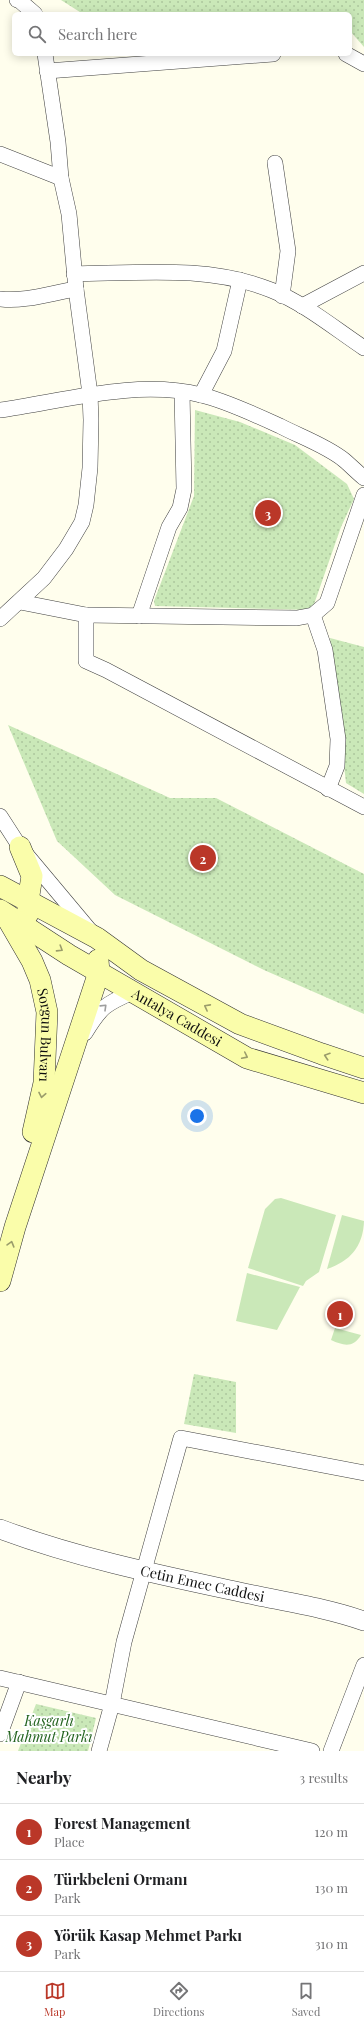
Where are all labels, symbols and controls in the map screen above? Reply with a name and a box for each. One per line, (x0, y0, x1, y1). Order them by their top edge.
search box (12, 12, 352, 56)
icon: search (26, 23, 48, 45)
text: Search here (58, 24, 137, 44)
pin: 3 (255, 498, 281, 528)
pin: 2 (190, 843, 216, 873)
one-way arrow (56, 945, 63, 952)
street label: Antalya Caddesi (128, 983, 226, 1050)
street label: Sorgun Bulvarı (33, 986, 57, 1082)
one-way arrow (99, 1004, 107, 1012)
one-way arrow (204, 1004, 211, 1011)
one-way arrow (241, 1051, 249, 1059)
one-way arrow (323, 1052, 330, 1061)
one-way arrow (39, 1092, 47, 1098)
your location (187, 1106, 207, 1126)
one-way arrow (6, 1241, 15, 1248)
pin: 1 (327, 1299, 353, 1329)
street label: Cetin Emec Caddesi (139, 1561, 266, 1606)
park label: Kaşgarlı Mahmut Parkı (5, 1711, 92, 1746)
text: Nearby (16, 1766, 71, 1788)
text: 3 results (299, 1769, 348, 1786)
text: Forest Management (54, 1813, 191, 1833)
text: 1 (27, 1823, 31, 1840)
text: 120 m (314, 1823, 348, 1840)
text: Place (54, 1833, 85, 1850)
text: Türkbeleni Ormanı (54, 1869, 187, 1889)
text: 2 (26, 1879, 32, 1896)
text: 130 m (315, 1879, 348, 1896)
text: Park (54, 1889, 81, 1906)
text: Yörük Kasap Mehmet Parkı (54, 1925, 242, 1945)
text: 3 (26, 1935, 32, 1952)
text: 310 m (315, 1935, 348, 1952)
text: Park (54, 1945, 81, 1962)
tab: Map (44, 1980, 66, 2019)
tab: Directions (153, 1980, 204, 2019)
tab: Saved (292, 1980, 320, 2019)

